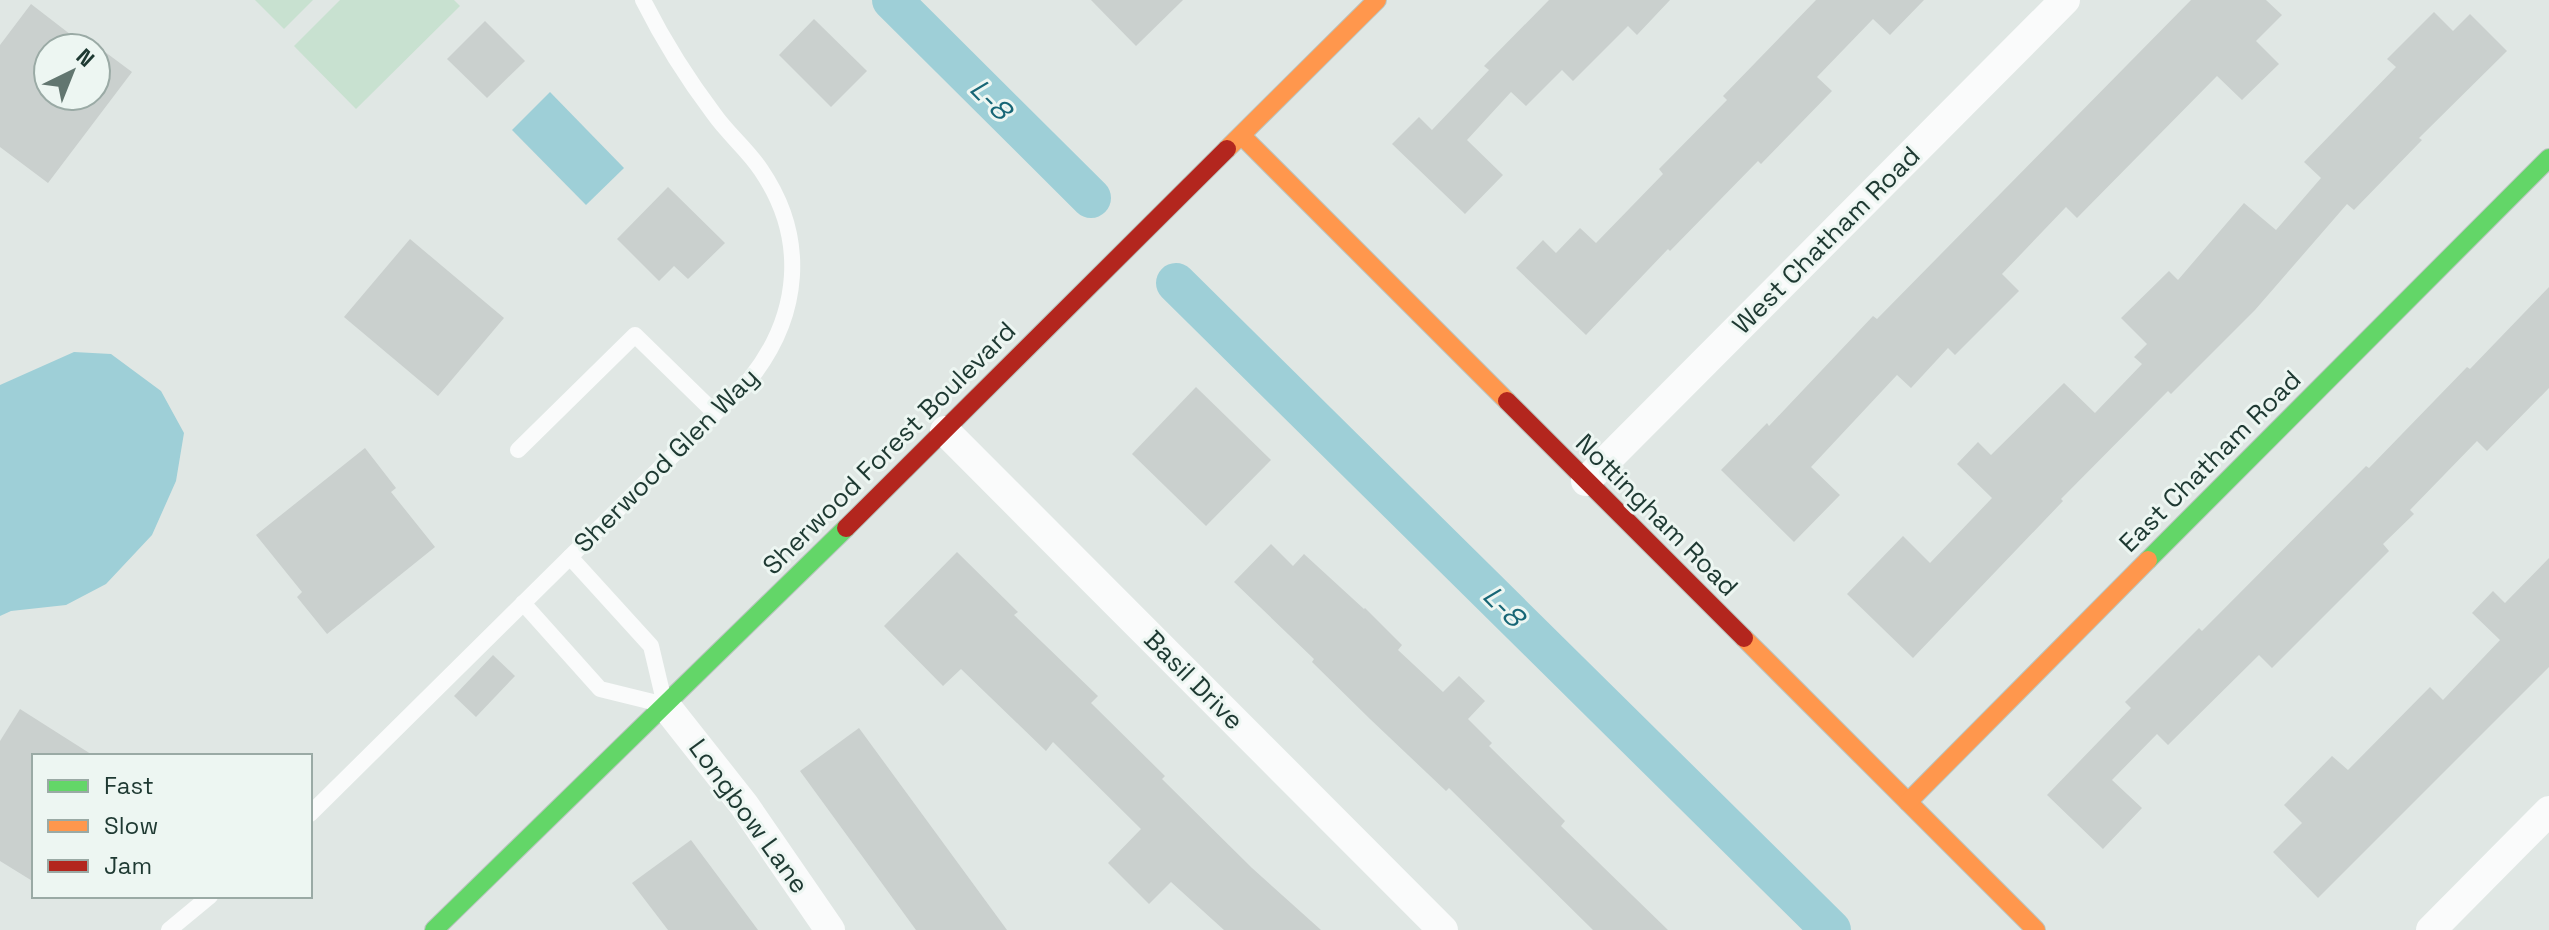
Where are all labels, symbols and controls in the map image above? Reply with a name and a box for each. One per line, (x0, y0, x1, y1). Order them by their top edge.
north arrow (32, 32, 112, 112)
text: N (71, 42, 101, 73)
water label: L-8 (963, 71, 1021, 129)
street label: West Chatham Road (1725, 139, 1927, 341)
street label: Sherwood Forest Boulevard (755, 314, 1023, 582)
street label: Sherwood Glen Way (566, 360, 766, 560)
street label: East Chatham Road (2112, 363, 2308, 559)
street label: Nottingham Road (1568, 426, 1746, 604)
water label: L-8 (1476, 578, 1534, 636)
street label: Basil Drive (1137, 623, 1251, 737)
street label: Longbow Lane (681, 732, 817, 900)
legend (32, 754, 312, 898)
text: Fast (104, 770, 154, 801)
text: Slow (104, 810, 158, 841)
text: Jam (104, 850, 152, 881)

